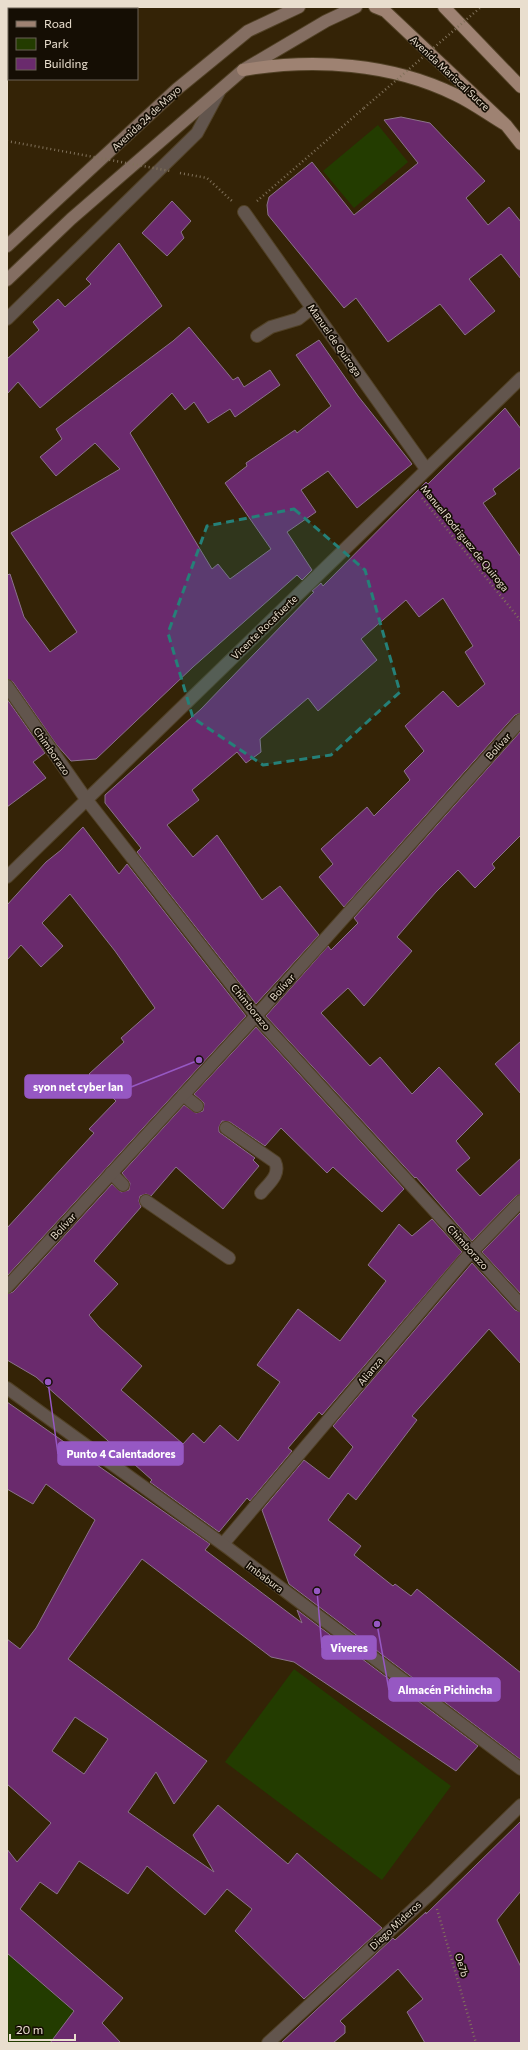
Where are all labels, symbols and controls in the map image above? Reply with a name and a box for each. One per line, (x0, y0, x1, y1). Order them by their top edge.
legend (8, 8, 138, 80)
text: Road (44, 16, 72, 30)
street label: Avenida Mariscal Sucre (408, 33, 492, 113)
text: Park (44, 36, 70, 50)
text: Building (44, 56, 88, 70)
street label: Avenida 24 de Mayo (109, 83, 183, 153)
street label: Manuel de Quiroga (306, 302, 364, 378)
street label: Manuel Rodriguez de Quiroga (418, 482, 512, 594)
street label: Vicente Rocafuerte (228, 592, 300, 662)
street label: Chimborazo (31, 725, 73, 777)
street label: Bolívar (483, 730, 513, 762)
street label: Bolívar (267, 971, 297, 1003)
street label: Chimborazo (229, 982, 273, 1032)
callout: syon net cyber lan (25, 1075, 131, 1098)
text: syon net cyber lan (33, 1080, 123, 1093)
street label: Bolívar (48, 1210, 78, 1242)
street label: Chimborazo (445, 1222, 491, 1272)
street label: Alianza (355, 1354, 385, 1388)
callout: Punto 4 Calentadores (58, 1442, 183, 1465)
text: Punto 4 Calentadores (66, 1447, 176, 1460)
street label: Imbabura (244, 1559, 286, 1595)
callout: Viveres (322, 1636, 376, 1659)
text: Viveres (330, 1641, 368, 1654)
callout: Almacén Pichincha (389, 1678, 500, 1701)
text: Almacén Pichincha (398, 1683, 493, 1696)
street label: Diego Mideros (367, 1898, 424, 1952)
street label: Oe7b (453, 1952, 471, 1978)
scale bar (10, 2016, 75, 2042)
text: 20 m (16, 2022, 43, 2036)

